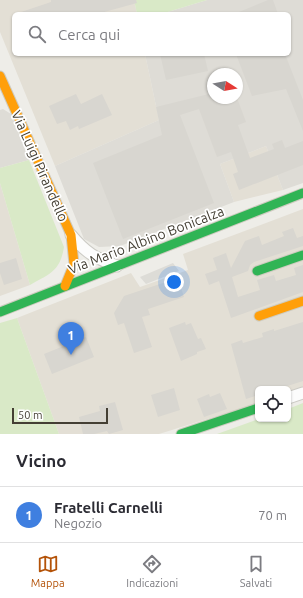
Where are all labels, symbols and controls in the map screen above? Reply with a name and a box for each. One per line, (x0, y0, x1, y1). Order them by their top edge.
search box (12, 12, 291, 56)
icon: search (26, 23, 48, 45)
text: Cerca qui (58, 26, 120, 43)
north arrow (207, 68, 243, 104)
street label: Via Luigi Pirandello (8, 108, 72, 224)
street label: Via Mario Albino Bonicalza (66, 203, 226, 277)
your location (164, 272, 184, 292)
pin: 1 (58, 322, 84, 355)
map controls (255, 386, 291, 422)
button: locate (255, 386, 291, 422)
scale bar (12, 406, 108, 425)
text: 50 m (18, 409, 42, 421)
text: Vicino (16, 451, 66, 470)
text: Fratelli Carnelli (54, 499, 163, 516)
text: 1 (25, 508, 33, 522)
text: 70 m (258, 508, 287, 522)
text: Negozio (54, 516, 102, 530)
tab: Mappa (31, 553, 65, 589)
tab: Indicazioni (126, 553, 178, 589)
tab: Salvati (240, 553, 272, 589)

